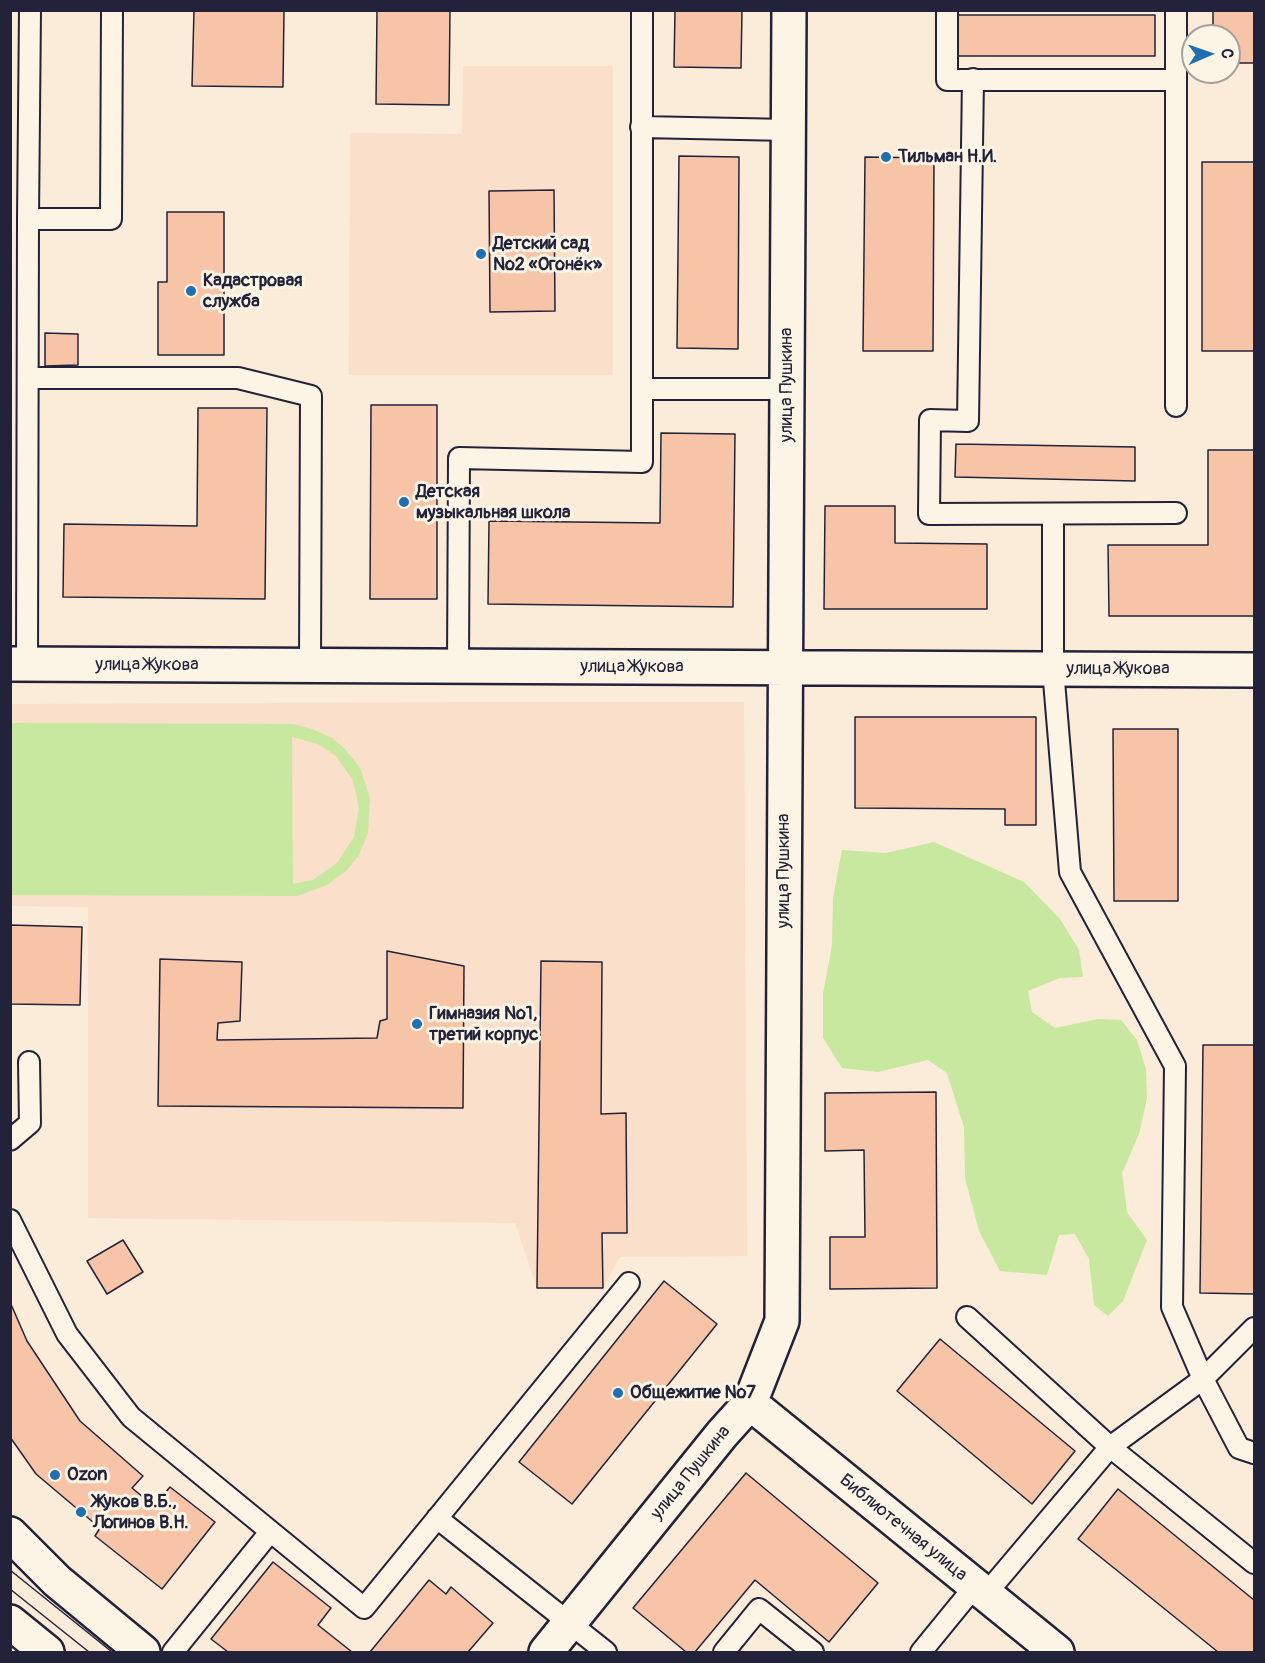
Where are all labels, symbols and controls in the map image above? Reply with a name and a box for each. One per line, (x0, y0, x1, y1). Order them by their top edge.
north arrow (1181, 24, 1241, 84)
text: С (1217, 48, 1237, 59)
place label: Тильман Н.И. (898, 146, 997, 168)
marker: Тильман Н.И. (879, 150, 893, 164)
place label: Детский сад №2 «Огонёк» (493, 233, 602, 276)
marker: Детский сад №2 «Огонёк» (474, 247, 488, 261)
place label: Кадастровая служба (203, 270, 303, 312)
marker: Кадастровая служба (184, 284, 198, 298)
street label: улица Пушкина (776, 328, 798, 442)
place label: Детская музыкальная школа (416, 481, 570, 524)
marker: Детская музыкальная школа (397, 495, 411, 509)
street label: улица Жукова (95, 654, 199, 676)
street label: улица Жукова (580, 656, 684, 678)
street label: улица Жукова (1066, 658, 1170, 680)
street label: улица Пушкина (773, 814, 795, 928)
place label: Гимназия №1, третий корпус (429, 1003, 538, 1046)
marker: Гимназия №1, третий корпус (410, 1017, 424, 1031)
place label: Общежитие №7 (630, 1382, 756, 1404)
marker: Общежитие №7 (611, 1386, 625, 1400)
street label: улица Пушкина (647, 1422, 735, 1524)
place label: Ozon (67, 1464, 107, 1486)
marker: Ozon (48, 1468, 62, 1482)
street label: Библиотечная улица (835, 1470, 971, 1586)
place label: Жуков В.Б., Логинов В.Н. (93, 1491, 188, 1534)
marker: Жуков В.Б., Логинов В.Н. (74, 1505, 88, 1519)

